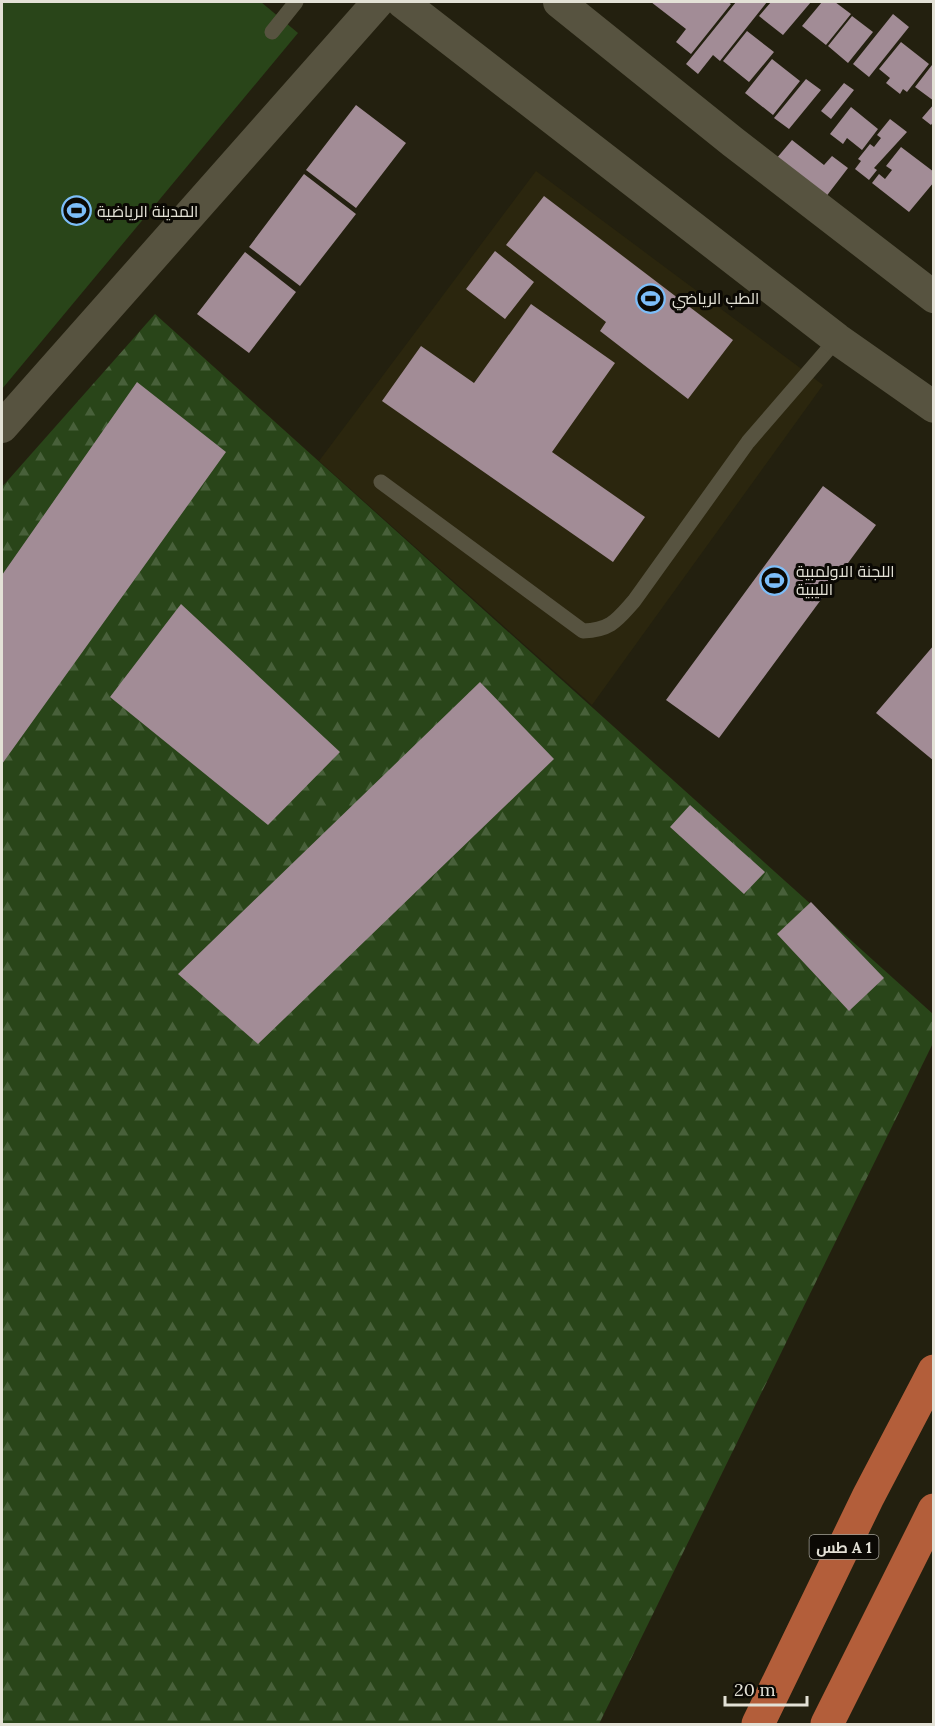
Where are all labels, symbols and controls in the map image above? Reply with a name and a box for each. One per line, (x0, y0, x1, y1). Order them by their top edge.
sports icon: المدينة الرياضية (60, 195, 92, 227)
place label: المدينة الرياضية (97, 201, 198, 221)
sports icon: الطب الرياضي (635, 282, 667, 314)
place label: الطب الرياضي (672, 288, 759, 311)
place label: اللجنة الاولمبية الليبية (796, 561, 895, 599)
sports icon: اللجنة الاولمبية الليبية (759, 564, 791, 596)
road number: طس A 1 (810, 1535, 878, 1559)
scale bar (725, 1669, 808, 1707)
text: 20 m (734, 1678, 776, 1701)

